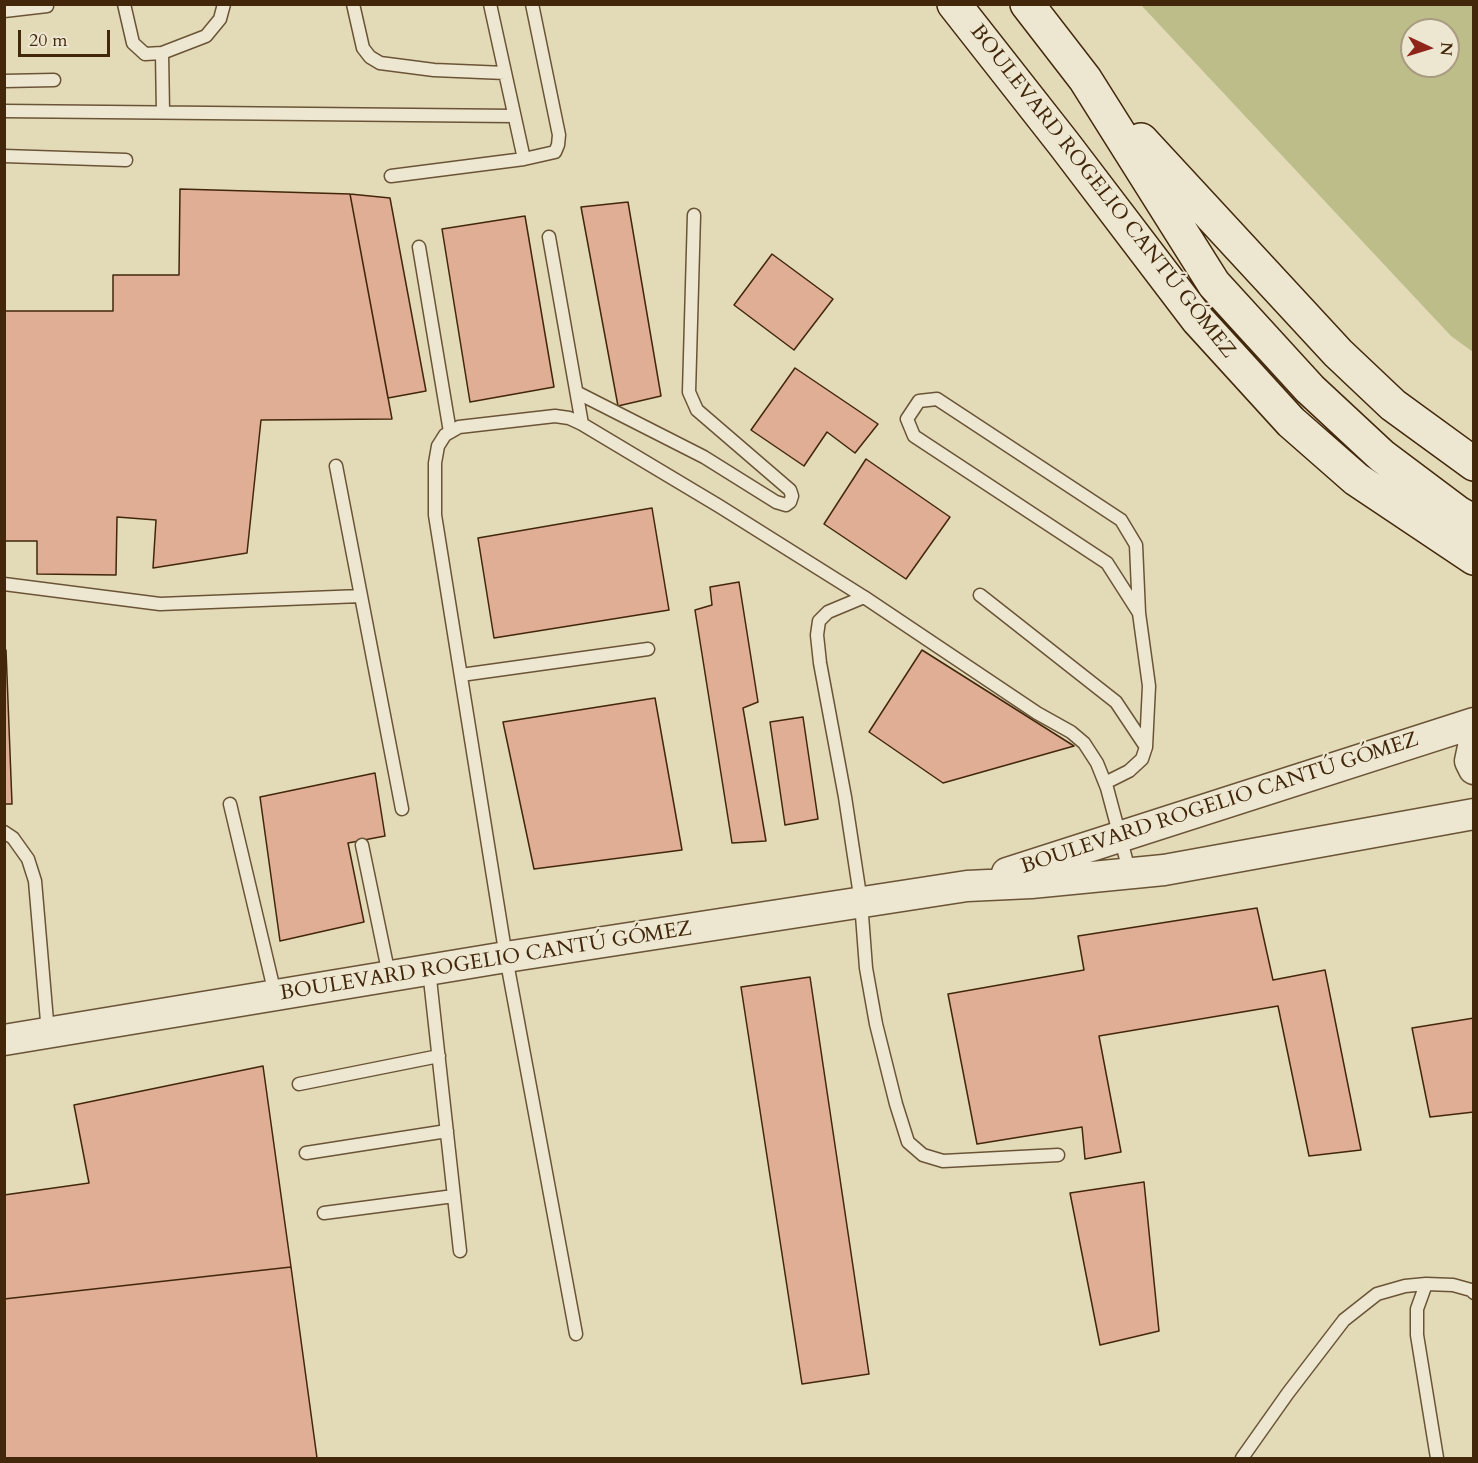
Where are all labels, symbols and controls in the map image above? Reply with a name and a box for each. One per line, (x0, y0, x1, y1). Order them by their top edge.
scale bar (21, 18, 112, 56)
north arrow (1400, 18, 1460, 78)
street label: BOULEVARD ROGELIO CANTÚ GÓMEZ (964, 20, 1240, 364)
text: 20 m (29, 28, 68, 53)
text: N (1435, 41, 1457, 57)
street label: BOULEVARD ROGELIO CANTÚ GÓMEZ (1018, 728, 1422, 880)
street label: BOULEVARD ROGELIO CANTÚ GÓMEZ (278, 917, 694, 1007)

